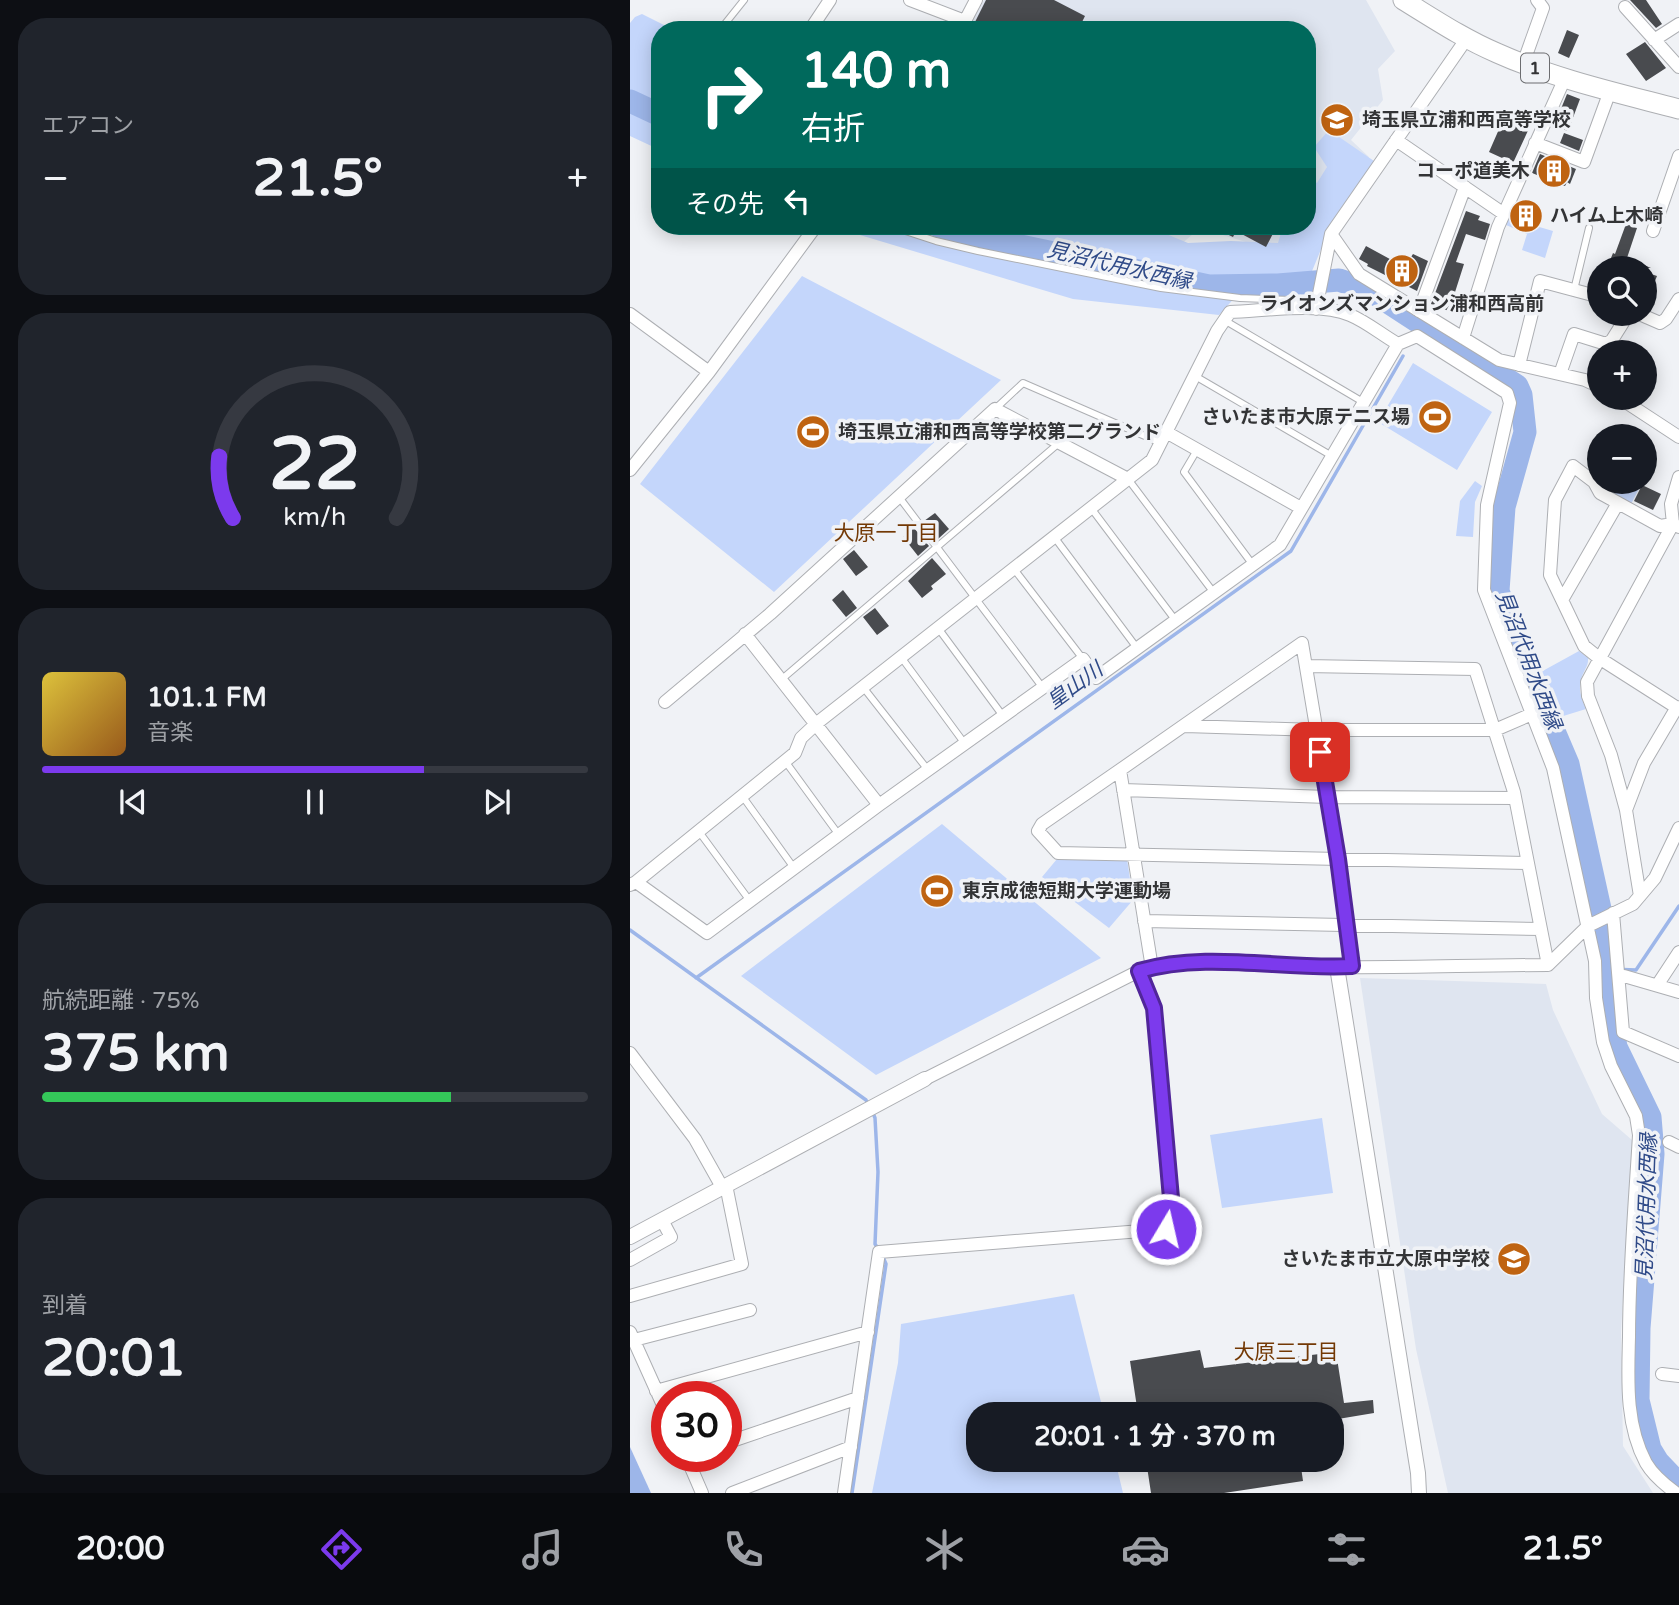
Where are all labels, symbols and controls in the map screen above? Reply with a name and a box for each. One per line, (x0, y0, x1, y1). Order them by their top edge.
text: 140 m (801, 42, 951, 101)
icon: right (686, 49, 777, 140)
road number: 1 (1521, 54, 1549, 82)
school or university icon: 埼玉県立浦和西高等学校 (1318, 101, 1356, 139)
place label: 埼玉県立浦和西高等学校 (1362, 109, 1571, 131)
text: 右折 (801, 110, 865, 148)
text: エアコン (42, 112, 134, 140)
text: 21.5° (253, 147, 383, 210)
building icon: コーポ道美木 (1535, 152, 1573, 190)
text: − (42, 156, 69, 202)
text: + (567, 156, 588, 202)
place label: コーポ道美木 (1416, 160, 1530, 182)
icon: left (778, 182, 816, 220)
text: その先 (686, 189, 764, 220)
building icon: ハイム上木崎 (1507, 197, 1545, 235)
place label: ハイム上木崎 (1550, 205, 1663, 227)
water label: 見沼代用水西縁 (1045, 237, 1195, 295)
building icon: ライオンズマンション浦和西高前 (1383, 252, 1421, 290)
map controls (1587, 256, 1657, 494)
button: search (1587, 256, 1657, 326)
place label: ライオンズマンション浦和西高前 (1260, 293, 1544, 315)
button: + (1587, 340, 1657, 410)
sports icon: さいたま市大原テニス場 (1416, 398, 1454, 436)
place label: さいたま市大原テニス場 (1202, 406, 1410, 428)
sports icon: 埼玉県立浦和西高等学校第二グランド (794, 413, 832, 451)
text: 22 (269, 421, 361, 509)
place label: 埼玉県立浦和西高等学校第二グランド (838, 421, 1161, 443)
button: − (1587, 424, 1657, 494)
text: km/h (284, 501, 346, 531)
district label: 大原一丁目 (834, 521, 939, 546)
water label: 見沼代用水西縁 (1490, 587, 1567, 735)
water label: 皇山川 (1042, 656, 1109, 715)
text: 101.1 FM (147, 682, 267, 713)
text: 音楽 (147, 719, 193, 747)
pin (1290, 722, 1350, 782)
icon: arrive (1301, 733, 1339, 771)
icon: previous (114, 783, 152, 821)
icon: pause (296, 783, 334, 821)
icon: next (478, 783, 516, 821)
sports icon: 東京成徳短期大学運動場 (918, 872, 956, 910)
place label: 東京成徳短期大学運動場 (962, 880, 1171, 902)
text: 航続距離 · 75% (42, 987, 200, 1015)
text: 375 km (42, 1022, 230, 1085)
water label: 見沼代用水西縁 (1632, 1131, 1662, 1281)
position arrow (1129, 1192, 1203, 1266)
school or university icon: さいたま市立大原中学校 (1495, 1240, 1533, 1278)
place label: さいたま市立大原中学校 (1282, 1248, 1490, 1270)
text: 到着 (42, 1292, 88, 1320)
text: 20:01 (42, 1327, 186, 1390)
district label: 大原三丁目 (1234, 1340, 1339, 1365)
speed limit sign: 30 (651, 1381, 742, 1472)
text: 20:01 · 1 分 · 370 m (1034, 1421, 1276, 1452)
icon: directions (317, 1525, 366, 1574)
icon: music (518, 1525, 567, 1574)
icon: phone (719, 1525, 768, 1574)
icon: climate (920, 1525, 969, 1574)
icon: car (1121, 1525, 1170, 1574)
icon: filters (1322, 1525, 1371, 1574)
text: 20:00 (76, 1530, 165, 1568)
text: 21.5° (1523, 1530, 1603, 1568)

